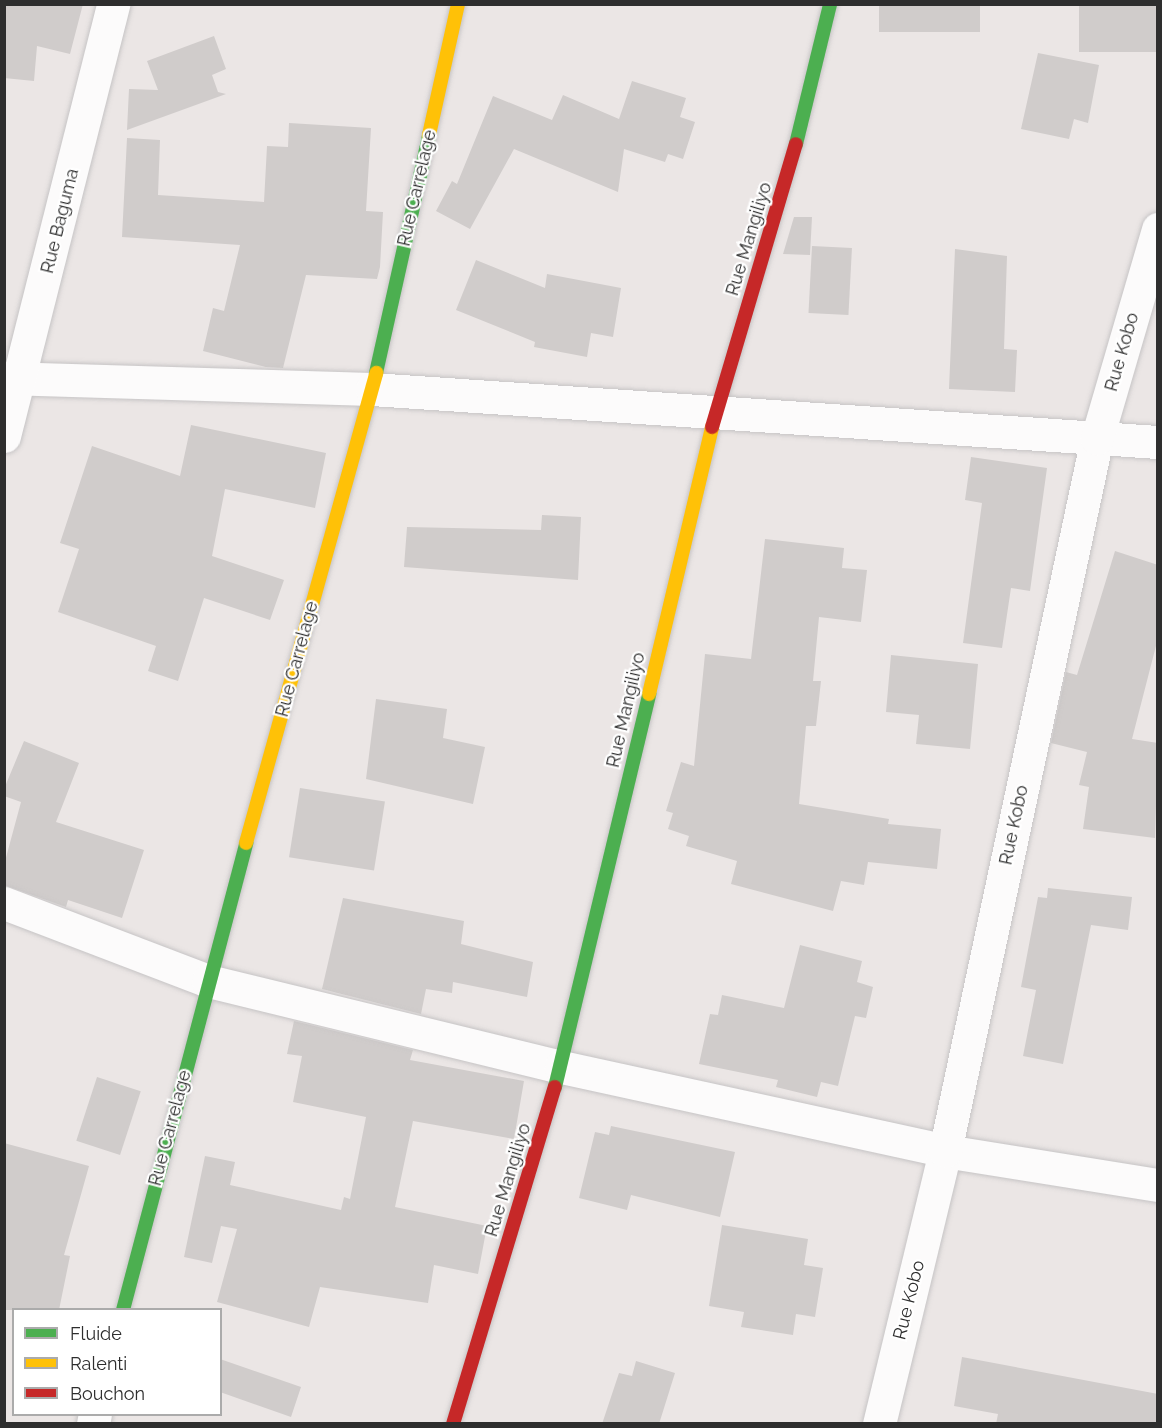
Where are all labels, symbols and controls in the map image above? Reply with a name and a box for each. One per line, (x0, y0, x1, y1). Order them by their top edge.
street label: Rue Carrelage (393, 128, 441, 248)
street label: Rue Baguma (37, 166, 83, 276)
street label: Rue Mangiliyo (722, 180, 776, 298)
street label: Rue Kobo (1100, 310, 1144, 394)
street label: Rue Carrelage (271, 599, 323, 719)
street label: Rue Mangiliyo (602, 650, 650, 770)
street label: Rue Kobo (995, 783, 1033, 867)
street label: Rue Carrelage (144, 1068, 196, 1188)
street label: Rue Mangiliyo (481, 1121, 535, 1239)
street label: Rue Kobo (889, 1258, 929, 1342)
legend (12, 1308, 222, 1416)
text: Fluide (70, 1323, 122, 1344)
text: Ralenti (70, 1353, 127, 1374)
text: Bouchon (70, 1383, 145, 1404)

